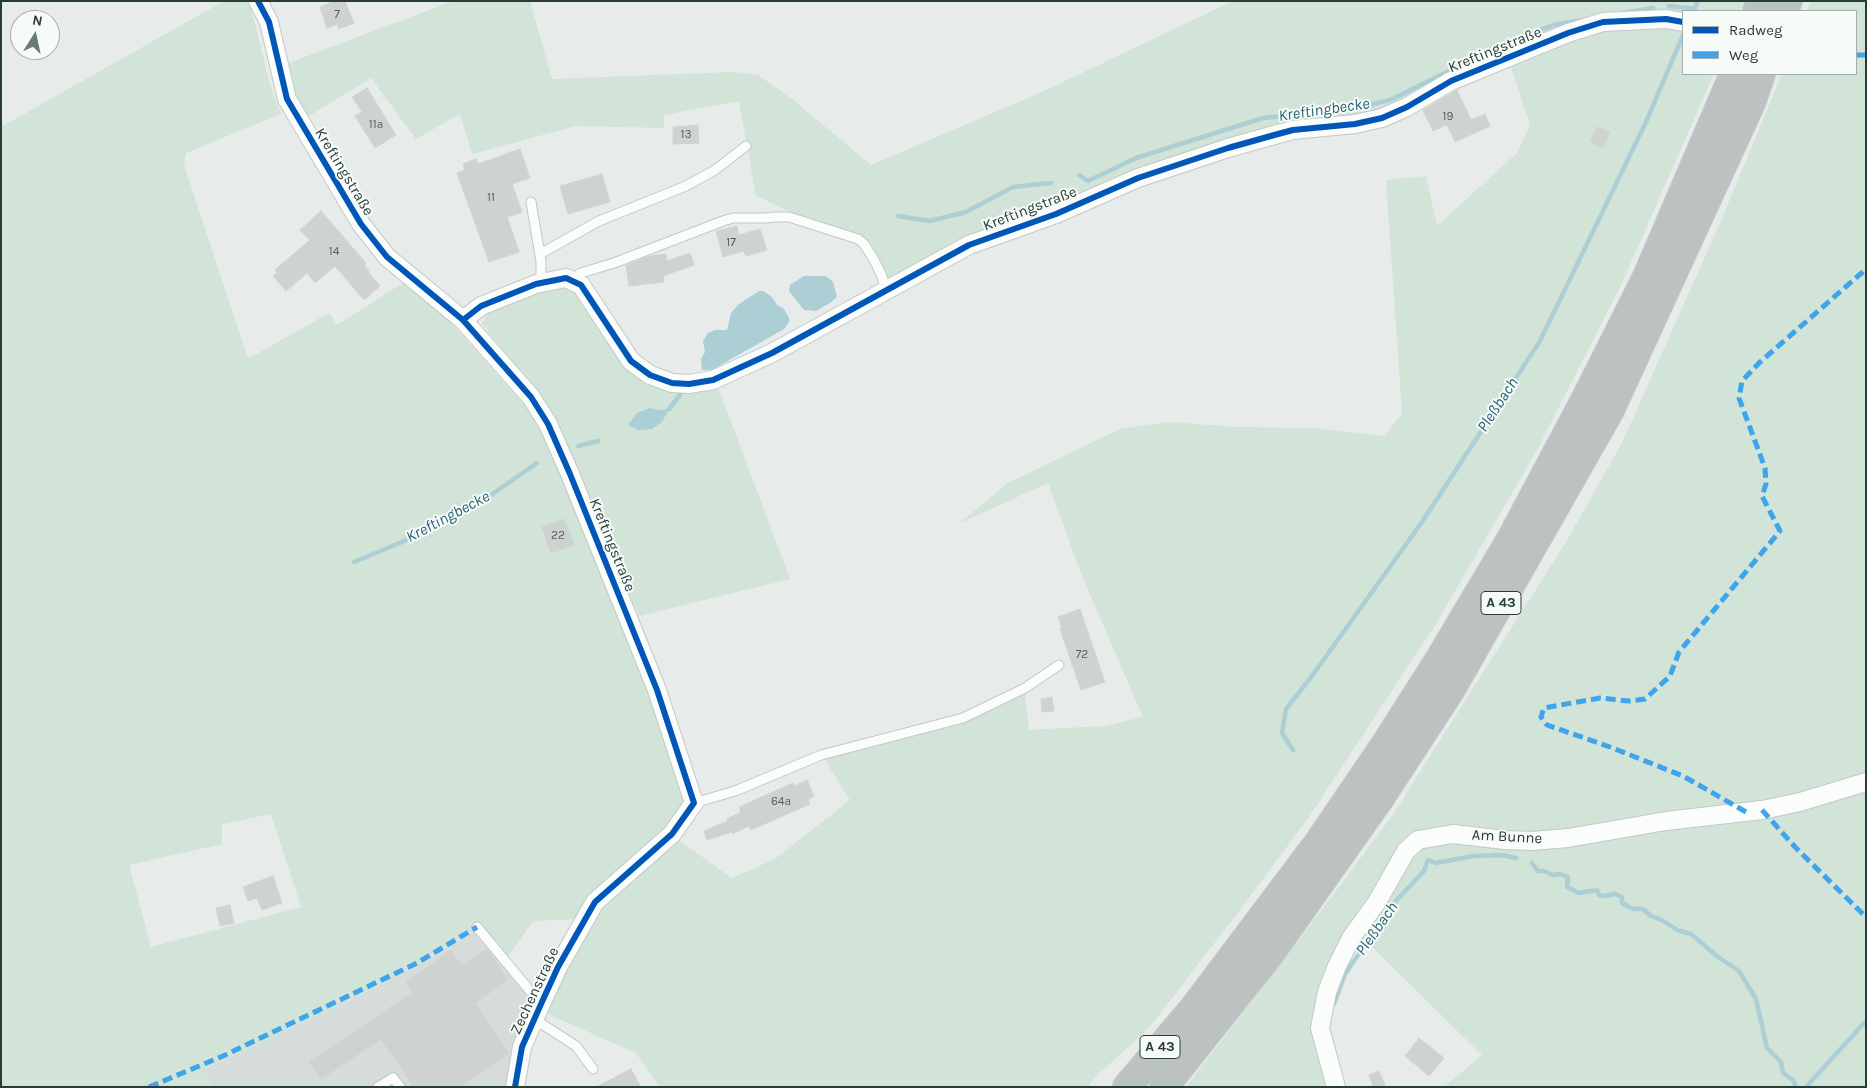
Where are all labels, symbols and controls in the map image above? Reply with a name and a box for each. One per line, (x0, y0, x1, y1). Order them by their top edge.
house number: 7 (334, 8, 340, 22)
north arrow (10, 10, 60, 60)
legend (1682, 10, 1857, 75)
text: N (31, 11, 44, 30)
text: Radweg (1729, 21, 1782, 39)
street label: Kreftingstraße (1446, 23, 1544, 77)
text: Weg (1729, 46, 1758, 64)
water label: Kreftingbecke (1277, 94, 1371, 126)
house number: 19 (1443, 110, 1453, 124)
house number: 11a (369, 118, 383, 132)
street label: Kreftingstraße (311, 125, 377, 219)
house number: 13 (680, 128, 692, 142)
street label: Kreftingstraße (981, 183, 1079, 235)
house number: 11 (487, 191, 495, 205)
house number: 17 (726, 236, 736, 250)
house number: 14 (329, 245, 339, 259)
water label: Pleßbach (1473, 374, 1523, 436)
water label: Kreftingbecke (403, 487, 493, 547)
street label: Kreftingstraße (585, 496, 639, 594)
house number: 22 (551, 529, 565, 543)
road number: A 43 (1481, 592, 1521, 614)
house number: 72 (1076, 648, 1088, 662)
house number: 64a (771, 795, 791, 809)
street label: Am Bunne (1471, 826, 1543, 848)
water label: Pleßbach (1352, 899, 1402, 959)
street label: Zechenstraße (507, 944, 563, 1038)
road number: A 43 (1140, 1036, 1180, 1058)

